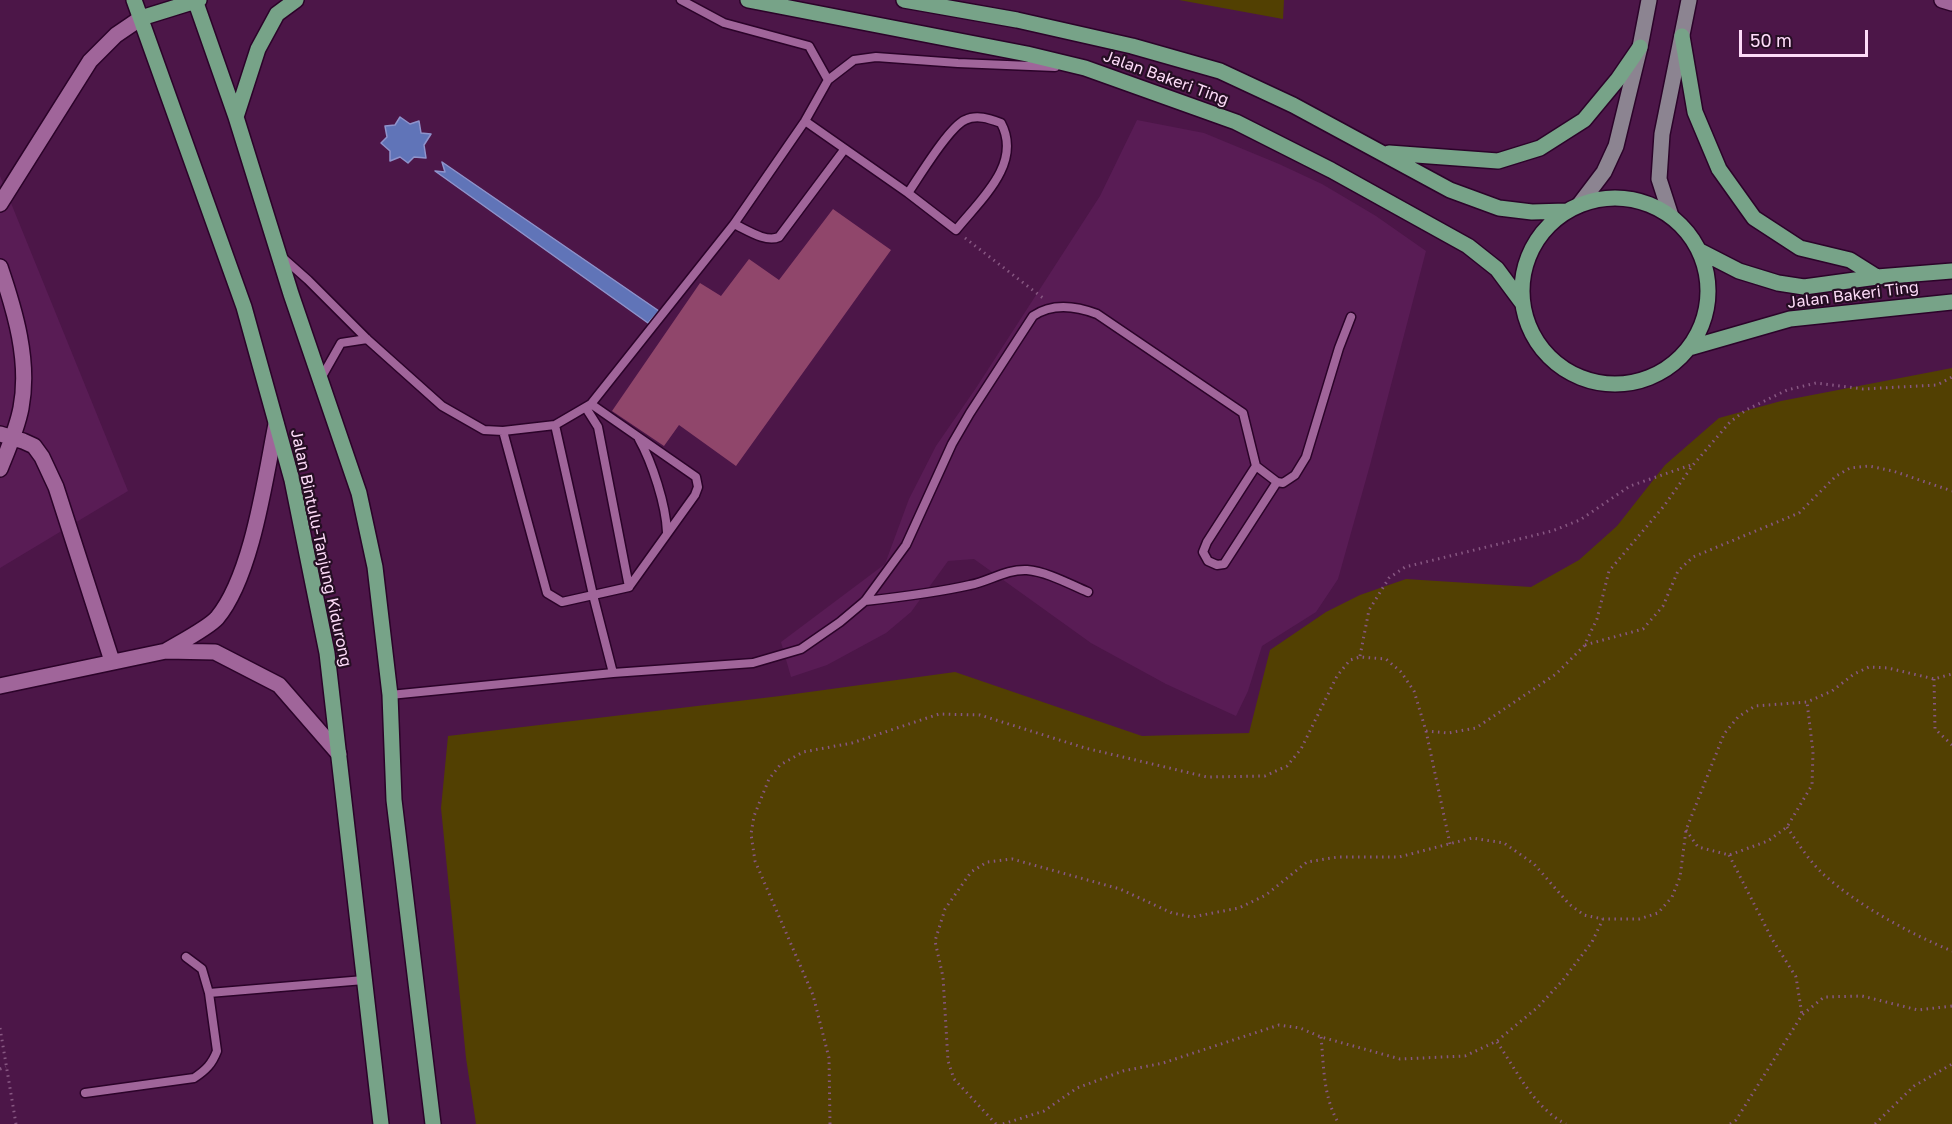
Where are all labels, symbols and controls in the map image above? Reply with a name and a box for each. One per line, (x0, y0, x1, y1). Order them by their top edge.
scale bar (1742, 18, 1871, 56)
text: 50 m (1750, 29, 1792, 51)
street label: Jalan Bakeri Ting (1101, 46, 1231, 110)
street label: Jalan Bakeri Ting (1786, 277, 1920, 313)
street label: Jalan Bintulu-Tanjung Kidurong (286, 427, 356, 669)

